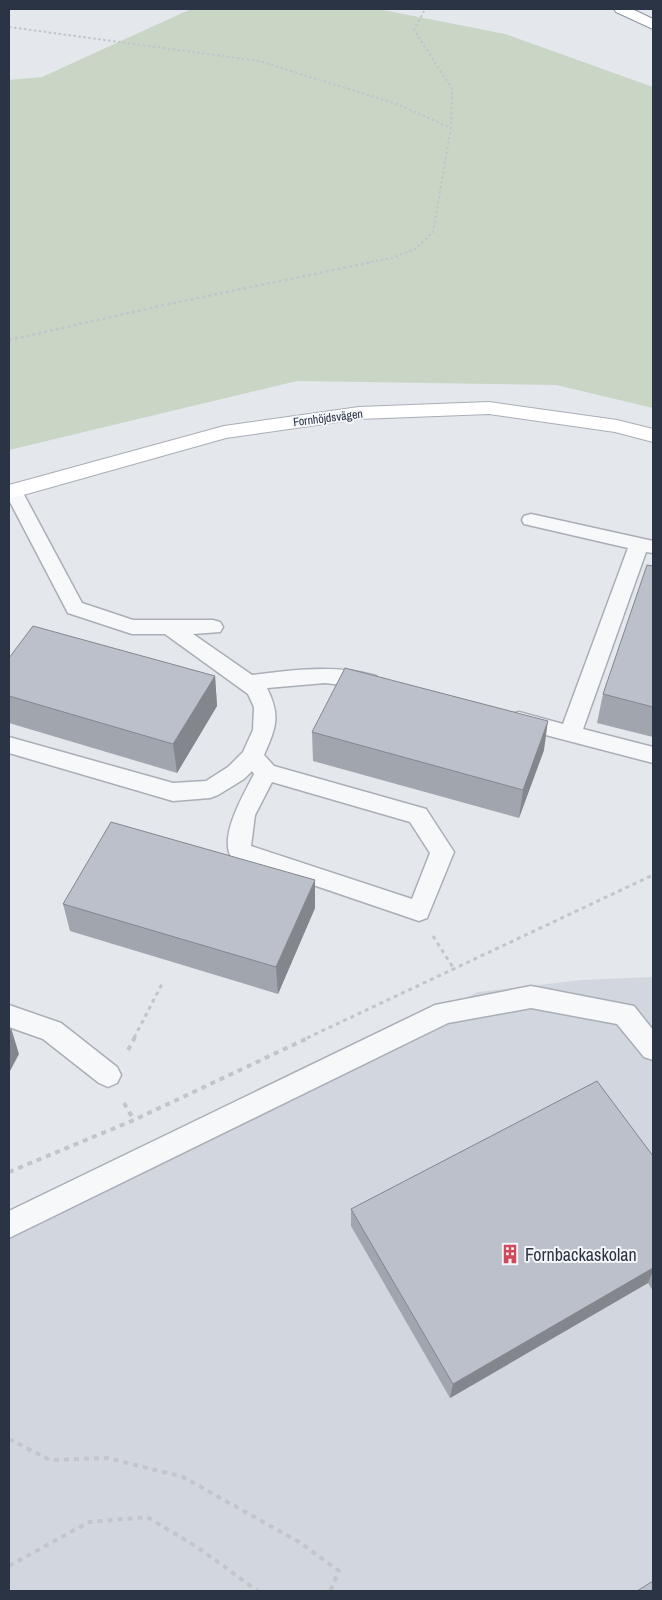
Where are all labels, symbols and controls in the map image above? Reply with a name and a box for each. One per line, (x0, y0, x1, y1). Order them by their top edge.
street label: Fornhöjdsvägen (292, 406, 364, 430)
place label: Fornbackaskolan (525, 1242, 637, 1267)
building icon: Fornbackaskolan (499, 1243, 521, 1265)

